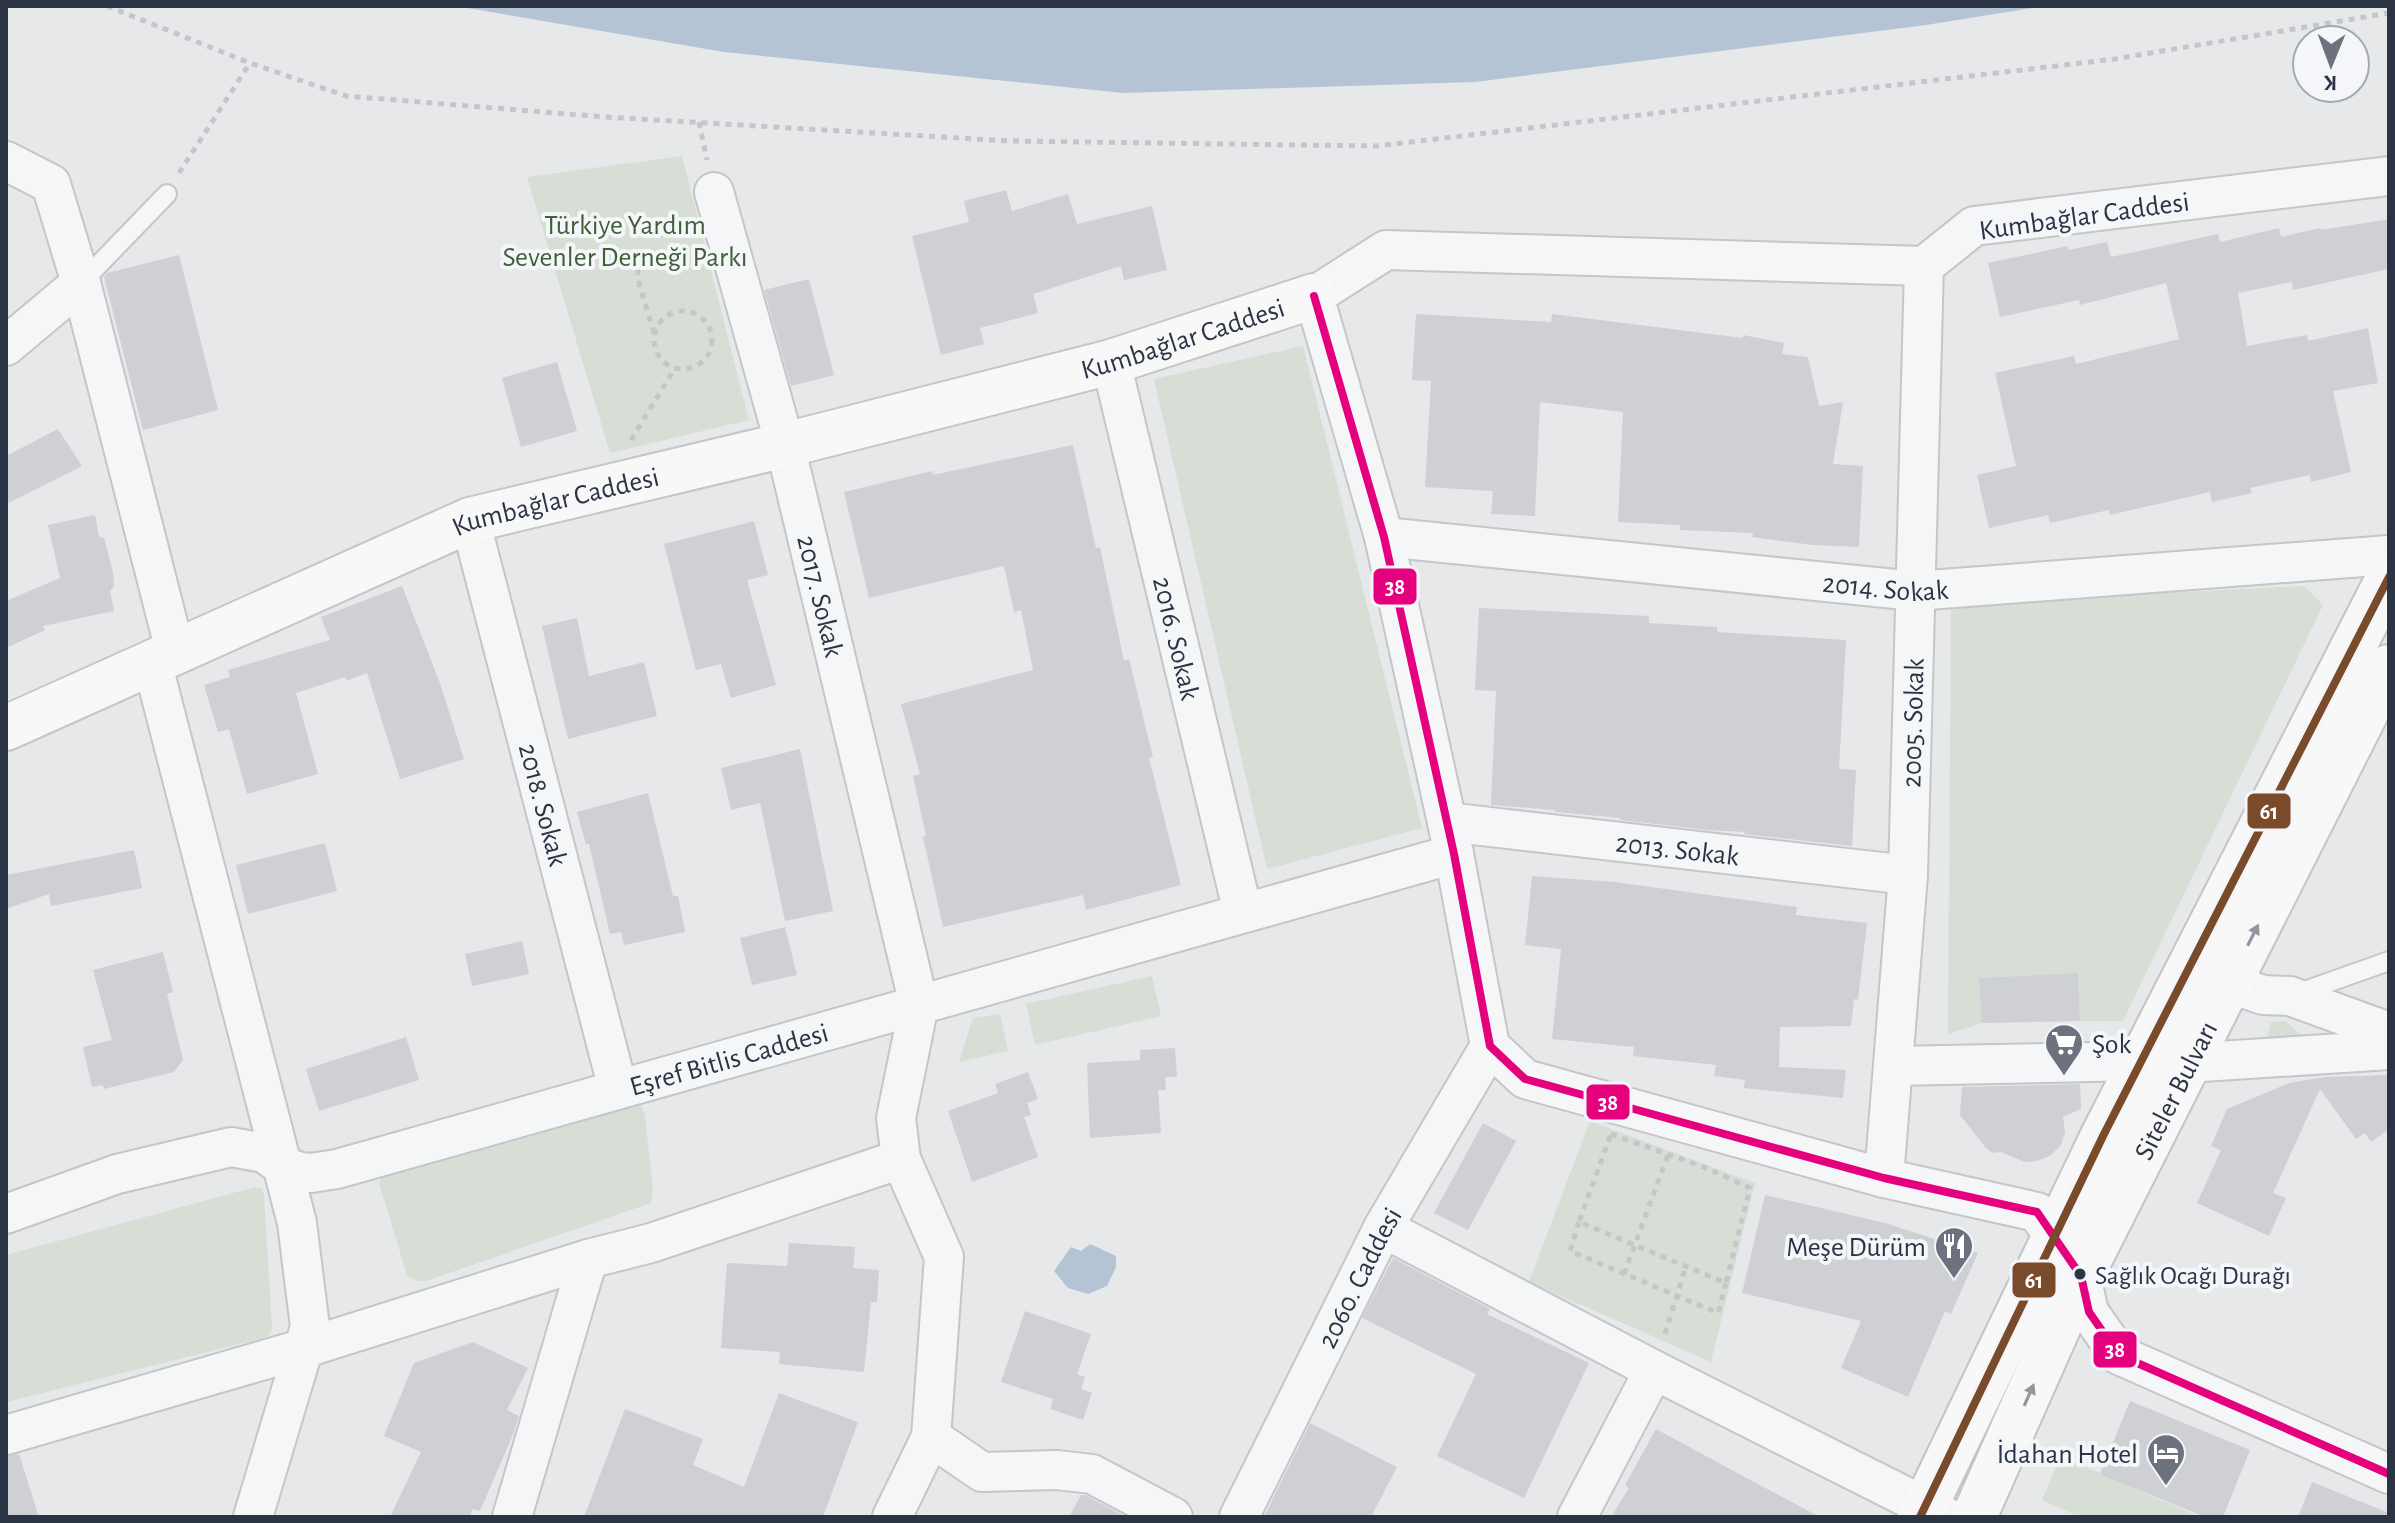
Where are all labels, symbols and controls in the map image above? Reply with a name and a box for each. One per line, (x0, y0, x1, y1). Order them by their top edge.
north arrow (2291, 24, 2371, 104)
text: K (2323, 72, 2337, 94)
street label: Kumbağlar Caddesi (1977, 188, 2191, 246)
park label: Türkiye Yardım Sevenler Derneği Parkı (502, 212, 748, 272)
street label: Kumbağlar Caddesi (1078, 295, 1288, 385)
street label: Kumbağlar Caddesi (448, 463, 662, 542)
street label: 2017. Sokak (791, 533, 847, 660)
line badge: 38 (1372, 567, 1418, 606)
street label: 2014. Sokak (1821, 570, 1950, 607)
street label: 2016. Sokak (1147, 574, 1204, 703)
text: 38 (1385, 576, 1405, 598)
street label: 2005. Sokak (1898, 658, 1930, 788)
street label: 2018. Sokak (513, 741, 572, 870)
line badge: 61 (2246, 792, 2292, 830)
text: 61 (2260, 801, 2278, 823)
street label: 2013. Sokak (1614, 829, 1741, 872)
one-way arrow (2246, 923, 2259, 946)
street label: Siteler Bulvarı (2130, 1017, 2223, 1165)
street label: Eşref Bitlis Caddesi (627, 1019, 832, 1102)
supermarket icon: Şok (2043, 1022, 2085, 1077)
place label: Şok (2092, 1031, 2131, 1059)
line badge: 38 (1585, 1083, 1631, 1121)
text: 38 (1598, 1092, 1618, 1114)
street label: 2060. Caddesi (1314, 1203, 1408, 1353)
restaurant icon: Meşe Dürüm (1933, 1225, 1975, 1280)
place label: Meşe Dürüm (1786, 1234, 1926, 1262)
line badge: 61 (2011, 1261, 2057, 1299)
place label: Sağlık Ocağı Durağı (2095, 1263, 2291, 1289)
marker: Sağlık Ocağı Durağı (2072, 1266, 2088, 1282)
text: 61 (2025, 1270, 2043, 1292)
line badge: 38 (2092, 1330, 2138, 1369)
text: 38 (2105, 1339, 2125, 1361)
one-way arrow (2022, 1383, 2036, 1407)
hotel icon: İdahan Hotel (2145, 1432, 2187, 1487)
place label: İdahan Hotel (1997, 1439, 2138, 1469)

